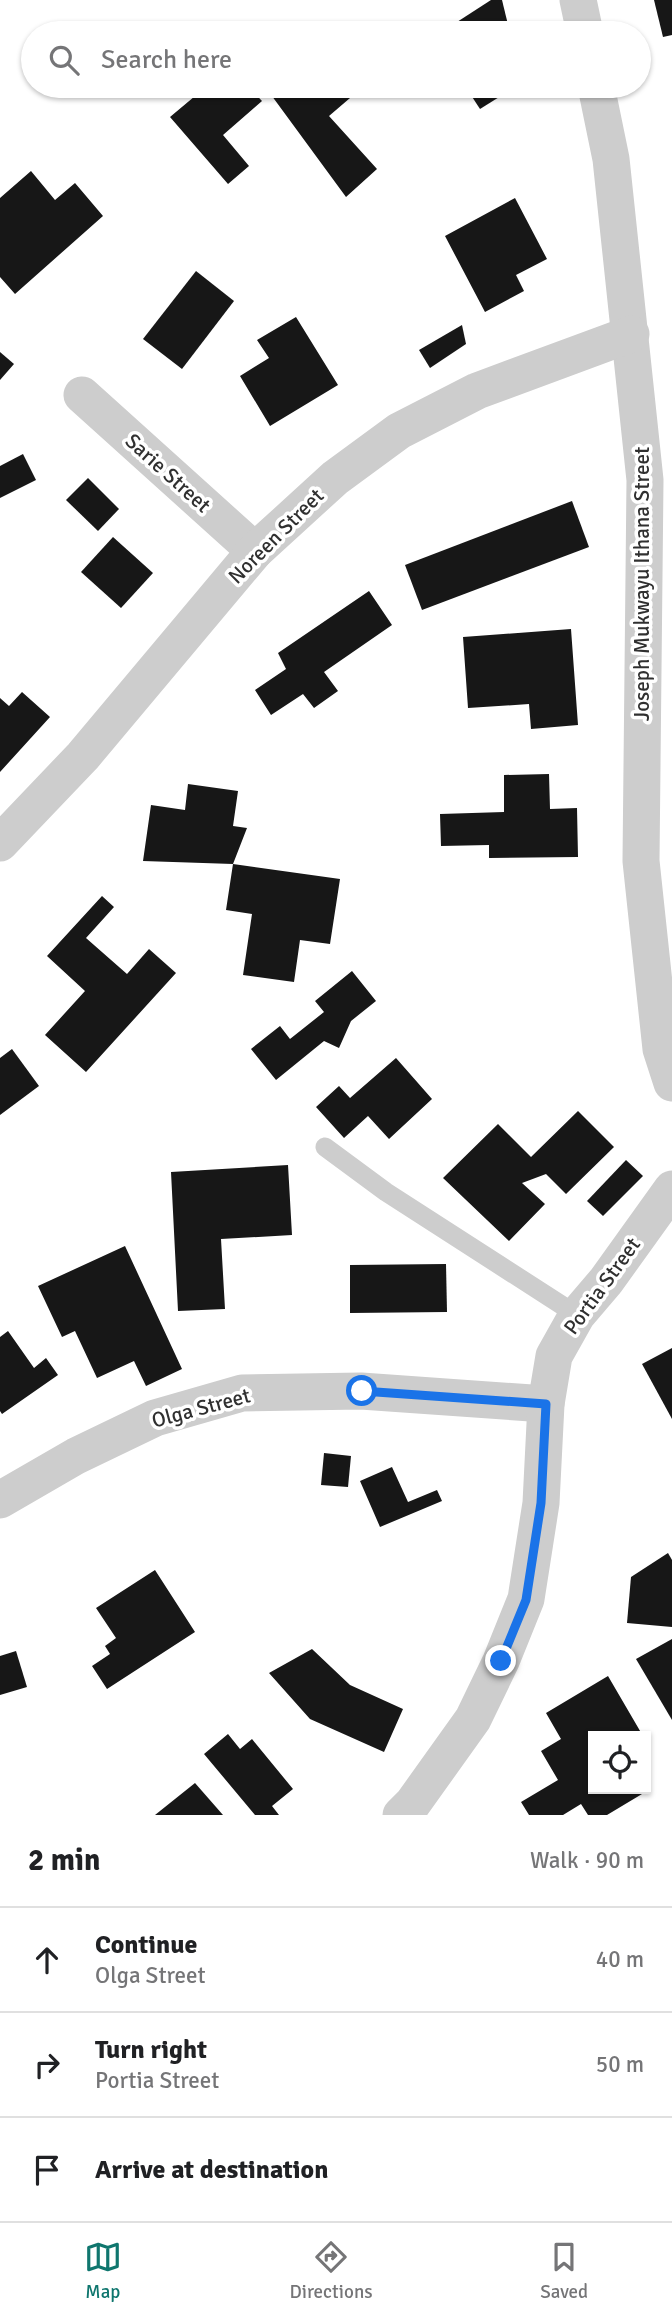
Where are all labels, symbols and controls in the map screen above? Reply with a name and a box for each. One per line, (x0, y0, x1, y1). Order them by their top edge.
search box (21, 21, 651, 98)
icon: search (45, 41, 83, 79)
text: Search here (101, 44, 232, 76)
street label: Sarie Street (120, 428, 216, 518)
street label: Joseph Mukwayu Ithana Street (629, 447, 655, 721)
street label: Noreen Street (223, 483, 329, 589)
street label: Portia Street (558, 1232, 646, 1340)
route start (346, 1375, 377, 1406)
street label: Olga Street (149, 1382, 253, 1434)
route end (485, 1645, 516, 1676)
map controls (588, 1731, 651, 1794)
button: locate (588, 1731, 651, 1794)
text: 2 min (28, 1842, 100, 1879)
text: Walk · 90 m (530, 1846, 644, 1875)
text: Continue (95, 1929, 197, 1961)
icon: ahead (28, 1941, 66, 1979)
text: 40 m (596, 1945, 644, 1974)
text: Olga Street (95, 1961, 206, 1990)
text: Turn right (95, 2034, 207, 2066)
icon: right (28, 2046, 66, 2084)
text: 50 m (596, 2050, 644, 2079)
text: Portia Street (95, 2066, 219, 2095)
icon: arrive (28, 2151, 66, 2189)
text: Arrive at destination (95, 2154, 328, 2186)
tab: Map (84, 2238, 122, 2304)
tab: Directions (290, 2238, 373, 2304)
tab: Saved (540, 2238, 588, 2304)

